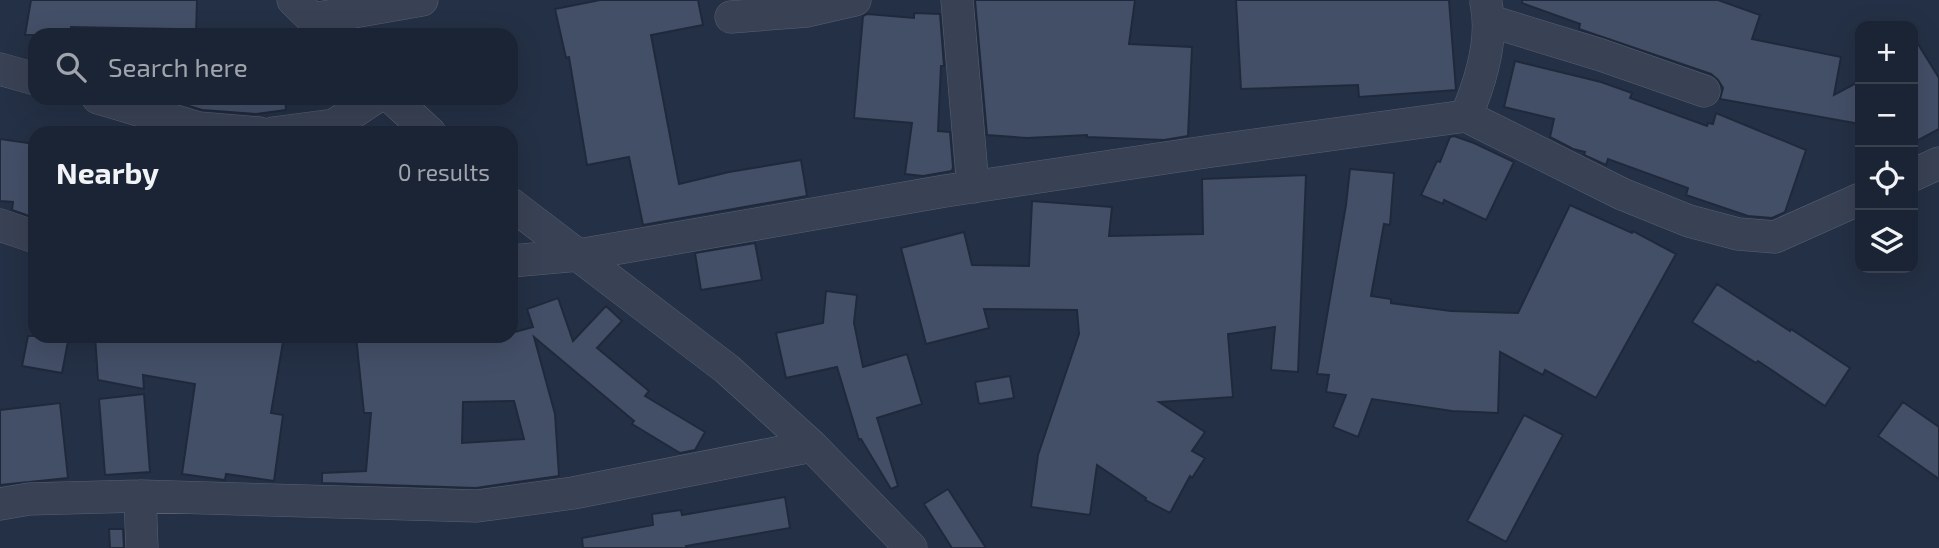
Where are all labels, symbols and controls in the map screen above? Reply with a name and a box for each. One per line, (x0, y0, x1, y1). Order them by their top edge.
map controls (1855, 21, 1918, 273)
button: + (1855, 21, 1918, 84)
search box (28, 28, 518, 105)
icon: search (52, 48, 90, 86)
text: Search here (108, 51, 248, 82)
button: − (1855, 84, 1918, 147)
button: locate (1855, 147, 1918, 210)
text: Nearby (56, 154, 159, 190)
text: 0 results (398, 158, 490, 186)
button: layers (1855, 210, 1918, 273)

